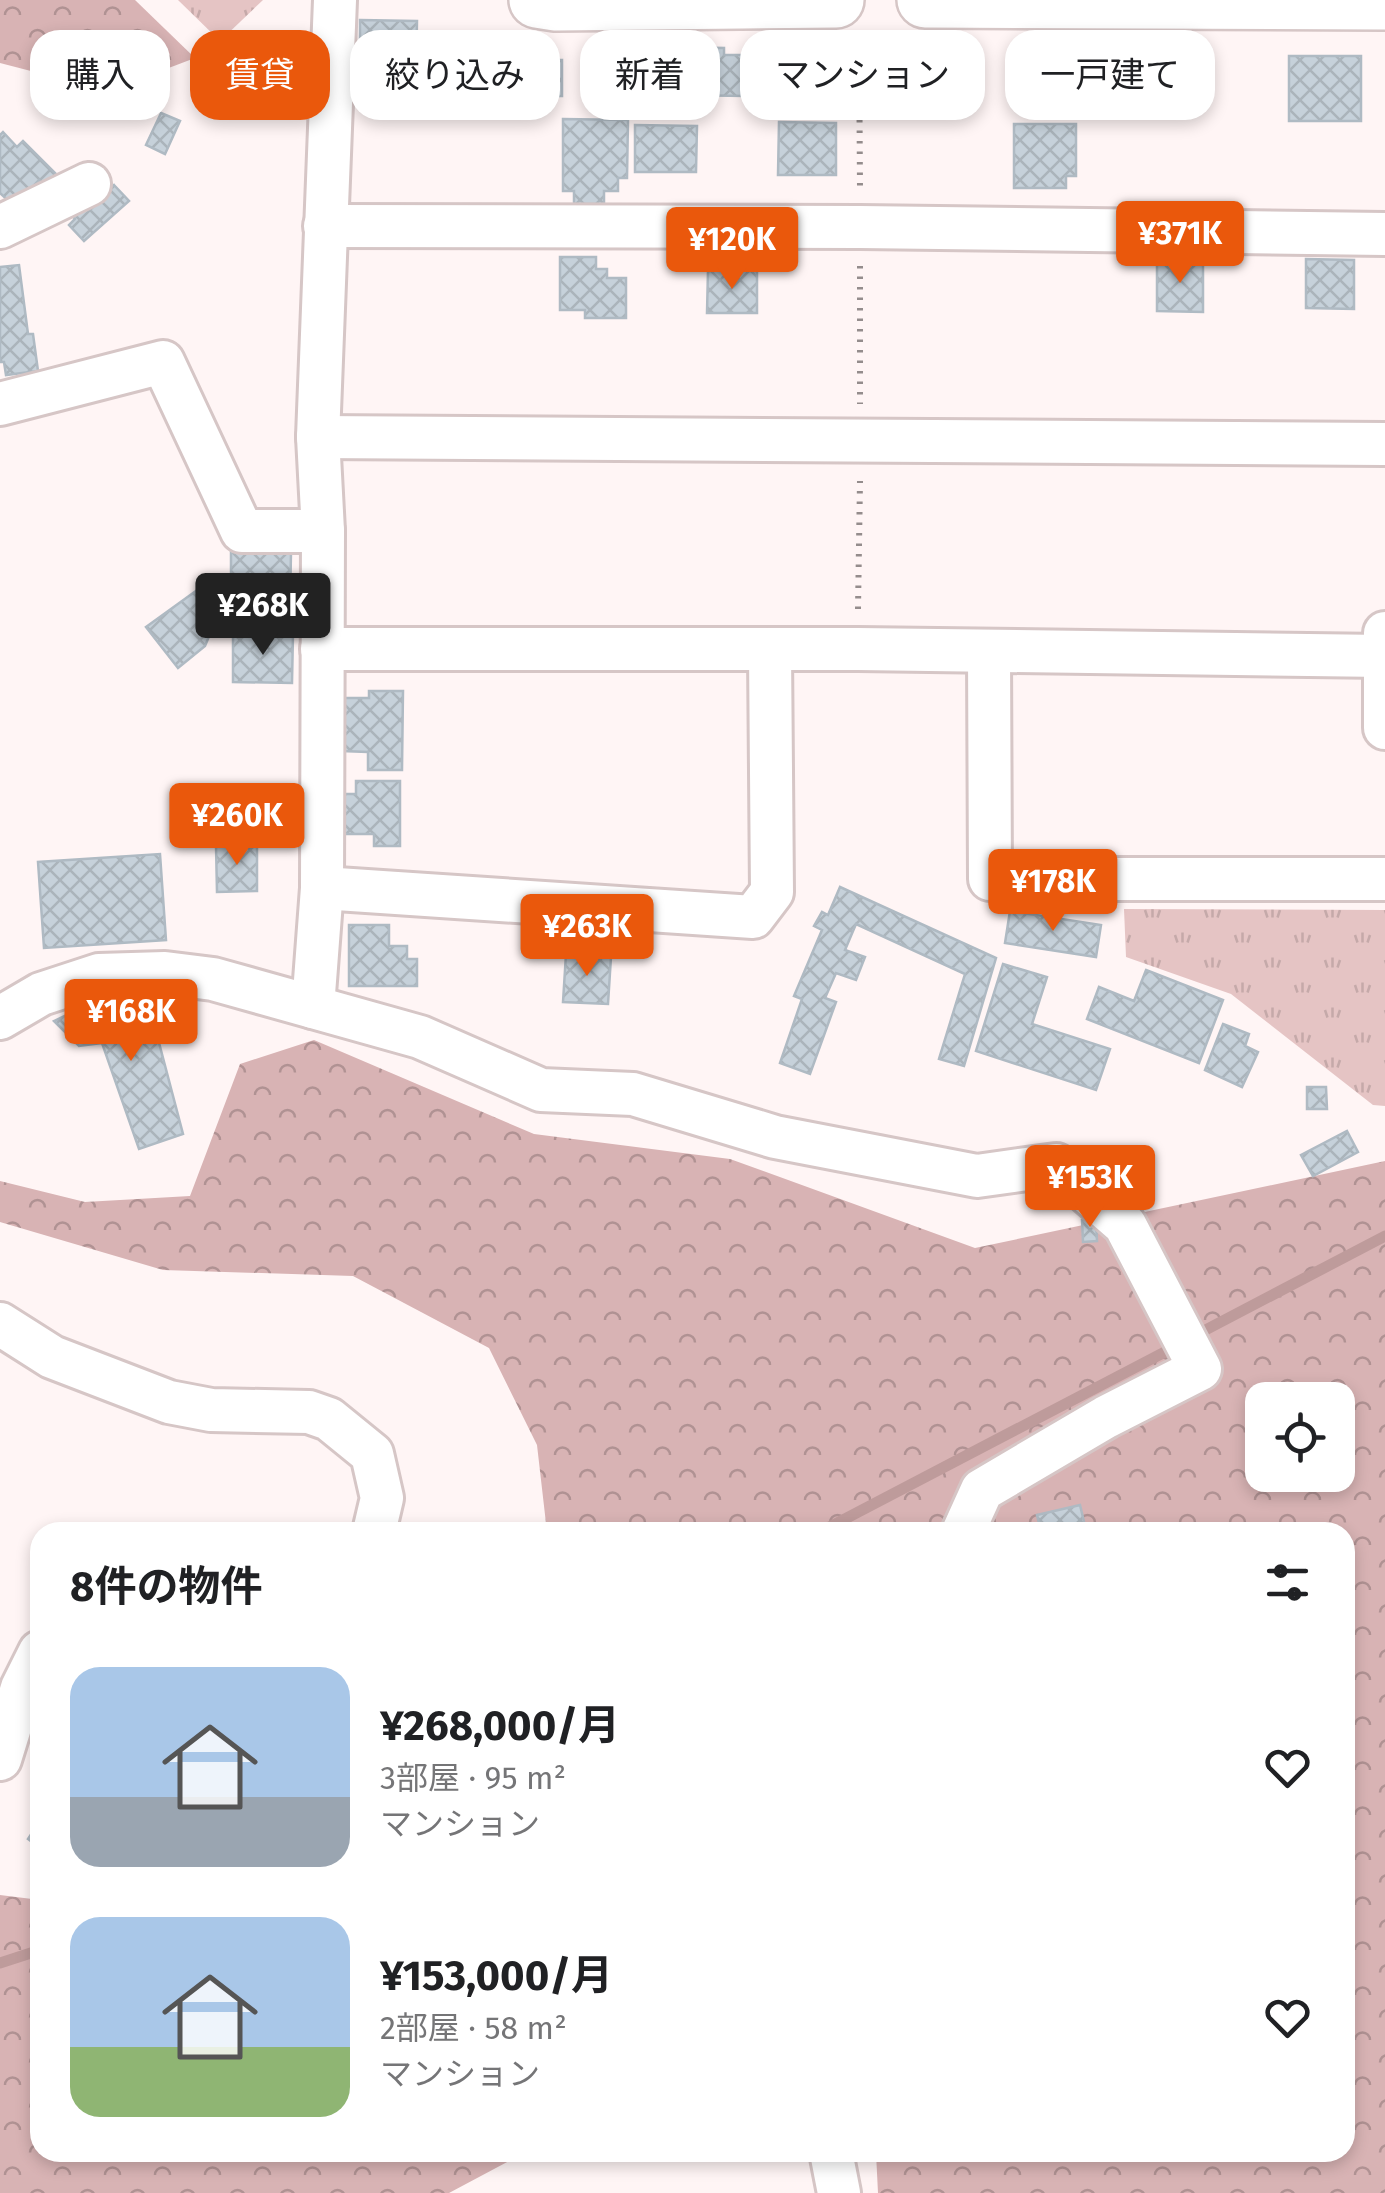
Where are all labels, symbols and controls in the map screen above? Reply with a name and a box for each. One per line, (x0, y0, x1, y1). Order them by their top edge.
chip: 購入 (30, 30, 170, 120)
chip: 賃貸 (190, 30, 330, 120)
chip: 絞り込み (350, 30, 560, 120)
chip: 新着 (580, 30, 720, 120)
chip: マンション (740, 30, 985, 120)
chip: 一戸建て (1005, 30, 1215, 120)
pin: ¥371K (1110, 201, 1250, 286)
pin: ¥120K (662, 207, 802, 292)
text: ¥371K (1138, 214, 1222, 252)
text: ¥120K (688, 220, 776, 258)
pin: ¥268K (193, 573, 333, 658)
text: ¥268K (217, 586, 309, 624)
pin: ¥260K (167, 783, 307, 868)
text: ¥260K (191, 796, 283, 834)
pin: ¥178K (983, 849, 1123, 934)
text: ¥178K (1010, 862, 1096, 900)
pin: ¥263K (517, 894, 657, 979)
text: ¥263K (543, 907, 631, 945)
pin: ¥168K (61, 979, 201, 1064)
text: ¥168K (87, 992, 175, 1030)
pin: ¥153K (1020, 1145, 1160, 1230)
text: ¥153K (1047, 1158, 1133, 1196)
map controls (1245, 1382, 1355, 1492)
button: locate (1245, 1382, 1355, 1492)
icon: filters (1260, 1555, 1315, 1610)
text: 8件の物件 (70, 1562, 262, 1612)
text: ¥268,000/月 (380, 1701, 620, 1751)
icon: home (150, 1707, 270, 1827)
icon: heart (1260, 1740, 1315, 1795)
text: 3部屋 · 95 m² (380, 1759, 566, 1797)
text: マンション (380, 1805, 540, 1843)
text: ¥153,000/月 (380, 1951, 613, 2001)
icon: home (150, 1957, 270, 2077)
icon: heart (1260, 1990, 1315, 2045)
text: 2部屋 · 58 m² (380, 2009, 567, 2047)
text: マンション (380, 2055, 540, 2093)

